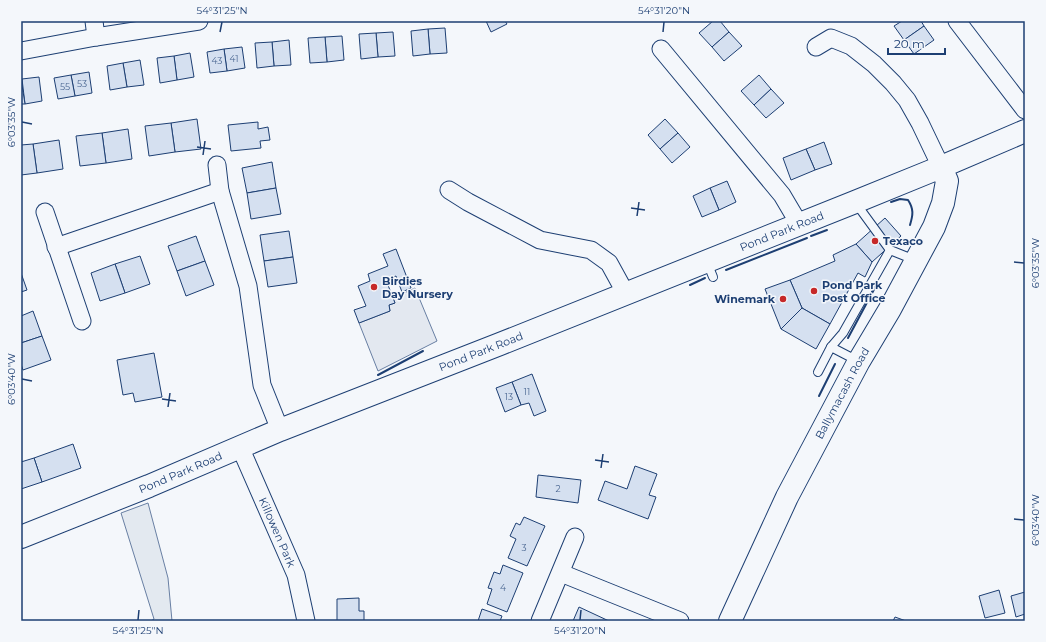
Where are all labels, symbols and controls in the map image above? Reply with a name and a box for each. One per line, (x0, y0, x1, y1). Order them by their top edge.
text: 54°31'25"N (196, 4, 248, 17)
text: 54°31'20"N (638, 4, 690, 17)
scale bar (888, 30, 945, 56)
text: 20 m (894, 36, 925, 51)
house number: 41 (230, 53, 238, 64)
house number: 43 (212, 55, 222, 66)
house number: 53 (77, 78, 87, 89)
house number: 55 (60, 81, 70, 92)
text: 6°03'35"W (5, 97, 18, 147)
street label: Pond Park Road (738, 208, 826, 254)
place label: Texaco (883, 234, 923, 248)
marker: Texaco (870, 236, 880, 246)
text: 6°03'35"W (1029, 238, 1042, 288)
place label: Birdies Day Nursery (382, 274, 453, 301)
place label: Pond Park Post Office (822, 278, 885, 305)
marker: Birdies Day Nursery (369, 282, 379, 292)
marker: Pond Park Post Office (809, 286, 819, 296)
place label: Winemark (714, 292, 776, 306)
marker: Winemark (778, 294, 788, 304)
street label: Pond Park Road (437, 329, 525, 374)
street label: Ballymacash Road (812, 345, 873, 441)
text: 6°03'40"W (5, 353, 18, 405)
house number: 11 (524, 386, 530, 397)
house number: 13 (505, 391, 513, 402)
street label: Pond Park Road (137, 449, 224, 496)
house number: 2 (555, 483, 561, 494)
text: 6°03'40"W (1029, 494, 1042, 546)
street label: Killowen Park (256, 495, 299, 570)
house number: 3 (521, 542, 527, 553)
house number: 4 (500, 582, 506, 593)
text: 54°31'25"N (112, 624, 164, 637)
text: 54°31'20"N (554, 624, 606, 637)

